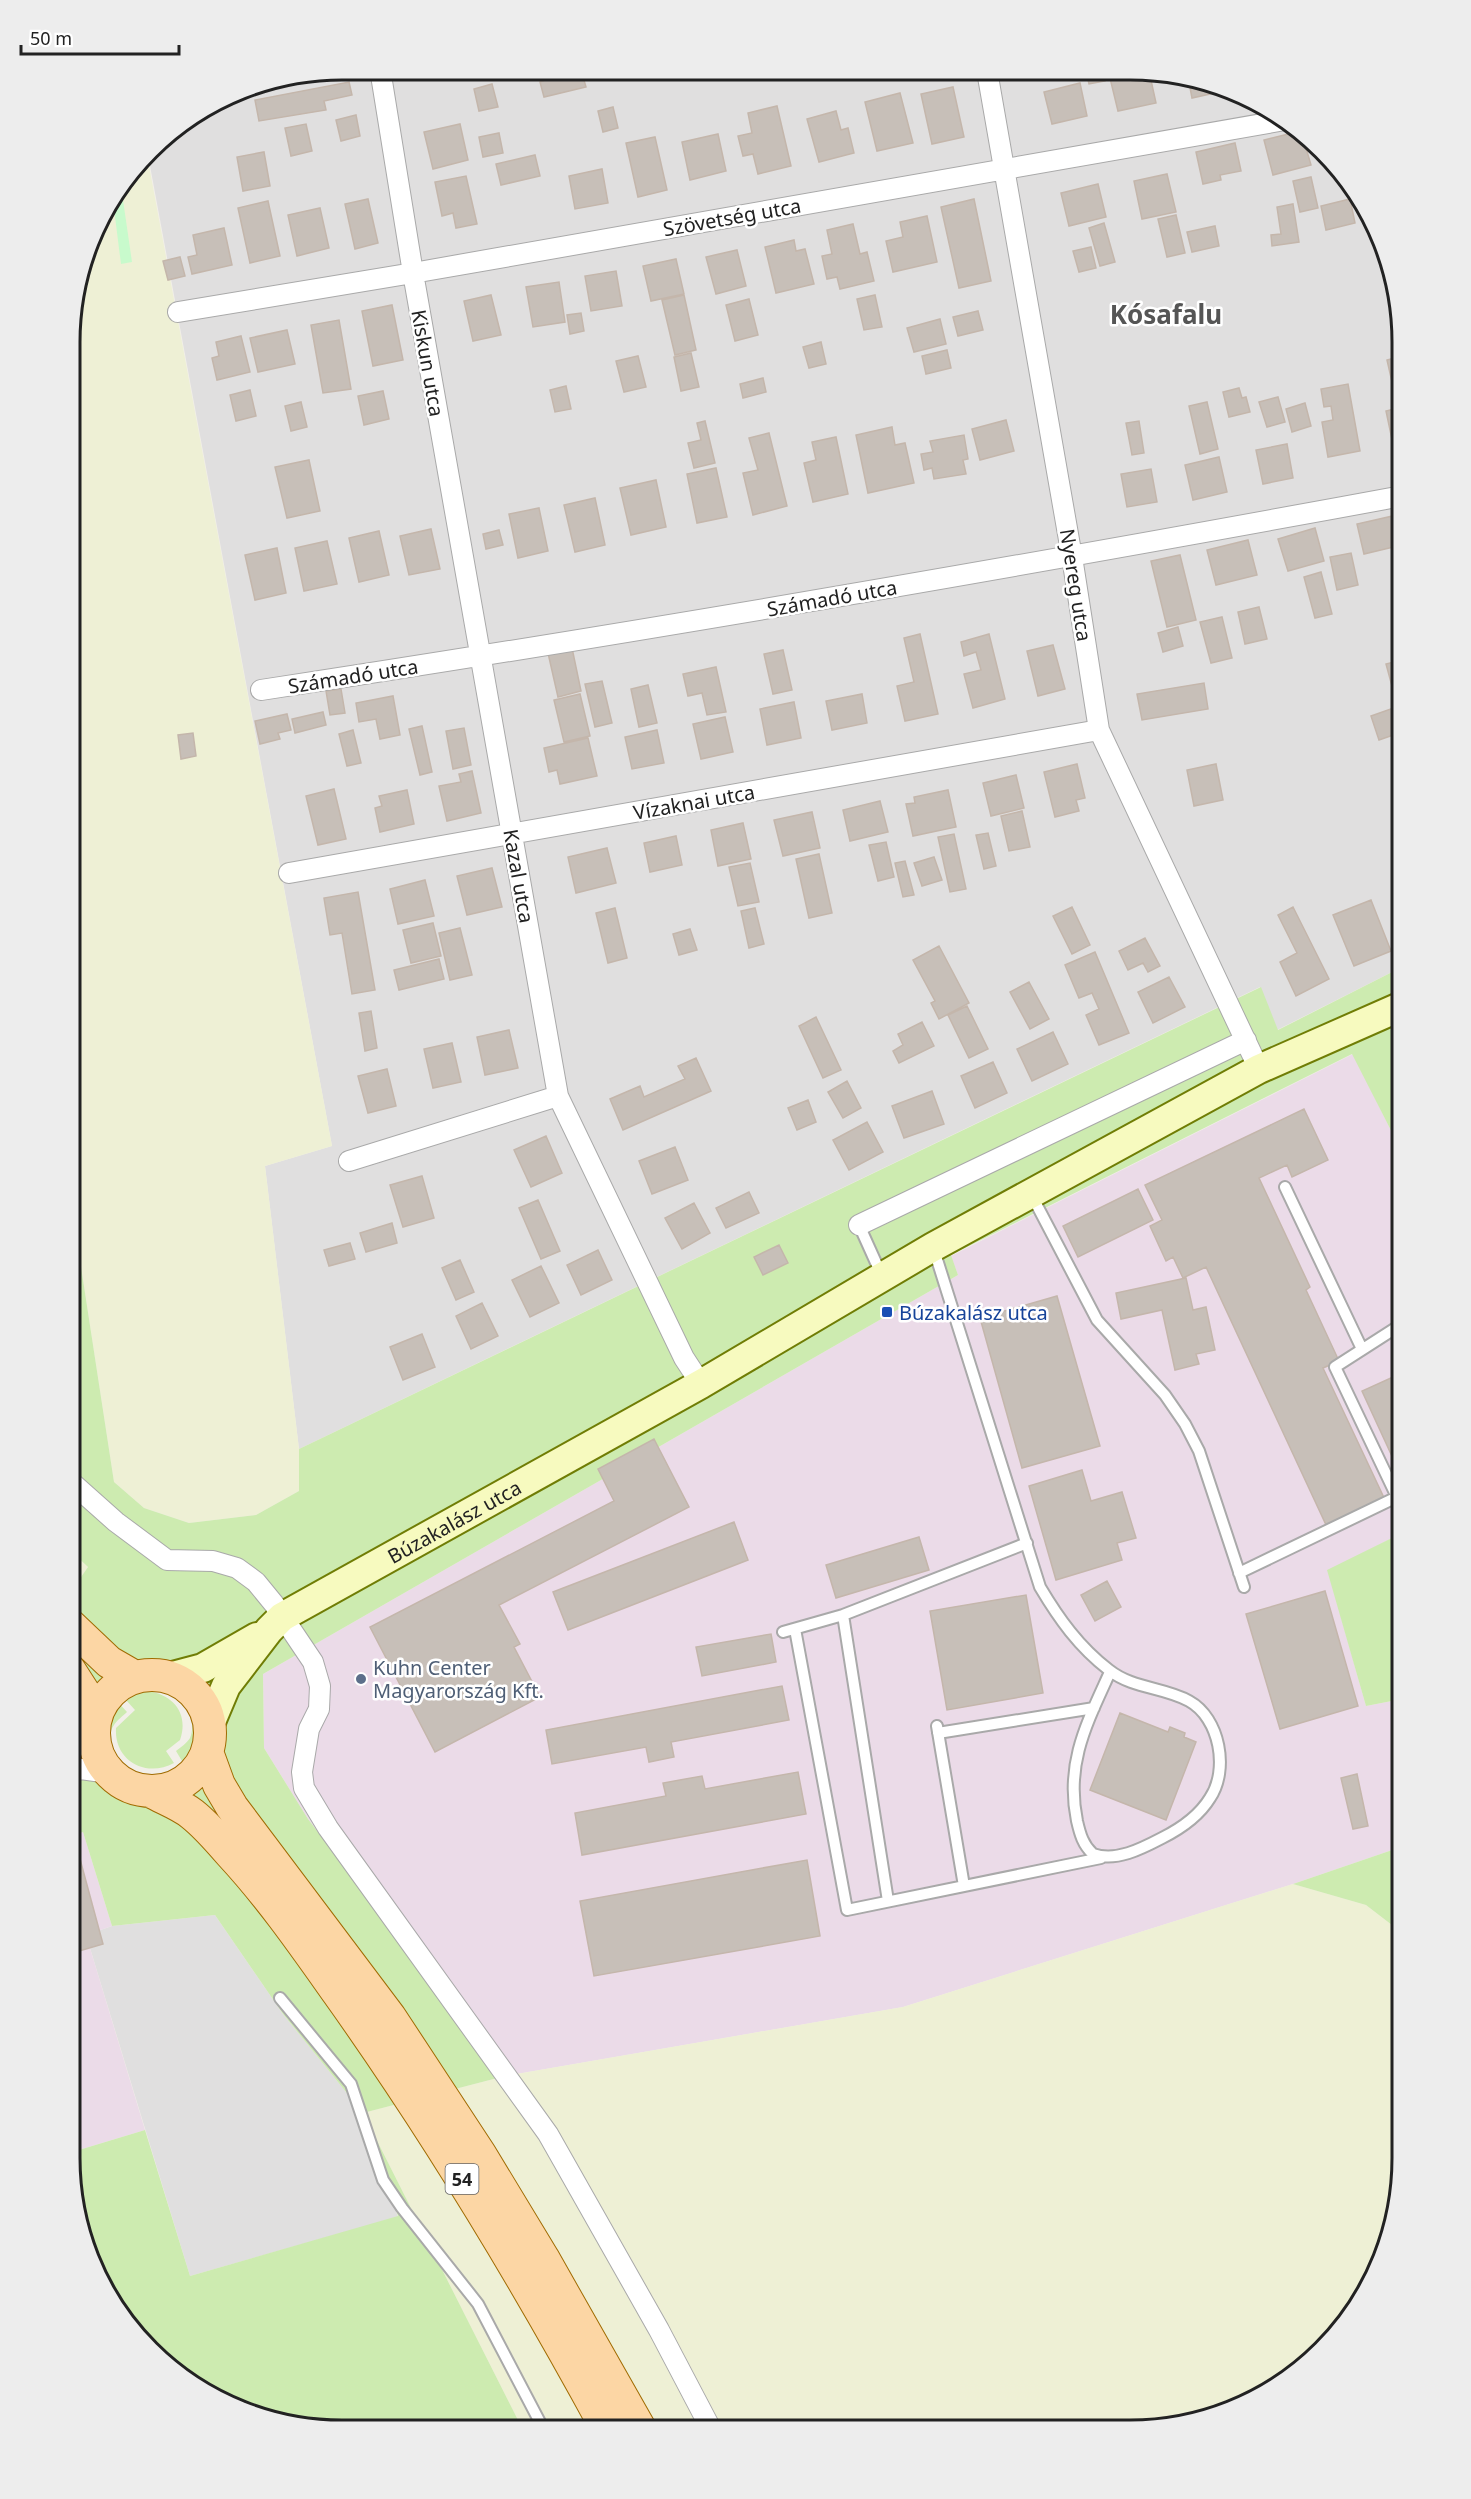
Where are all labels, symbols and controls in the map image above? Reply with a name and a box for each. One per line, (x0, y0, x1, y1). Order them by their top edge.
scale bar (21, 18, 178, 56)
text: 50 m (30, 26, 72, 50)
street label: Szövetség utca (661, 192, 803, 242)
district label: Kósafalu (1110, 296, 1222, 332)
street label: Kiskun utca (405, 307, 451, 419)
street label: Nyereg utca (1054, 527, 1098, 643)
street label: Számadó utca (765, 573, 899, 623)
street label: Számadó utca (286, 652, 420, 700)
street label: Vízaknai utca (631, 778, 757, 826)
street label: Kazal utca (497, 827, 541, 925)
place label: Búzakalász utca (899, 1299, 1048, 1326)
marker: Búzakalász utca (880, 1305, 894, 1319)
street label: Búzakalász utca (382, 1473, 526, 1569)
place label: Kuhn Center Magyarország Kft. (373, 1654, 544, 1704)
marker: Kuhn Center Magyarország Kft. (354, 1672, 368, 1686)
road number: 54 (446, 2164, 478, 2194)

